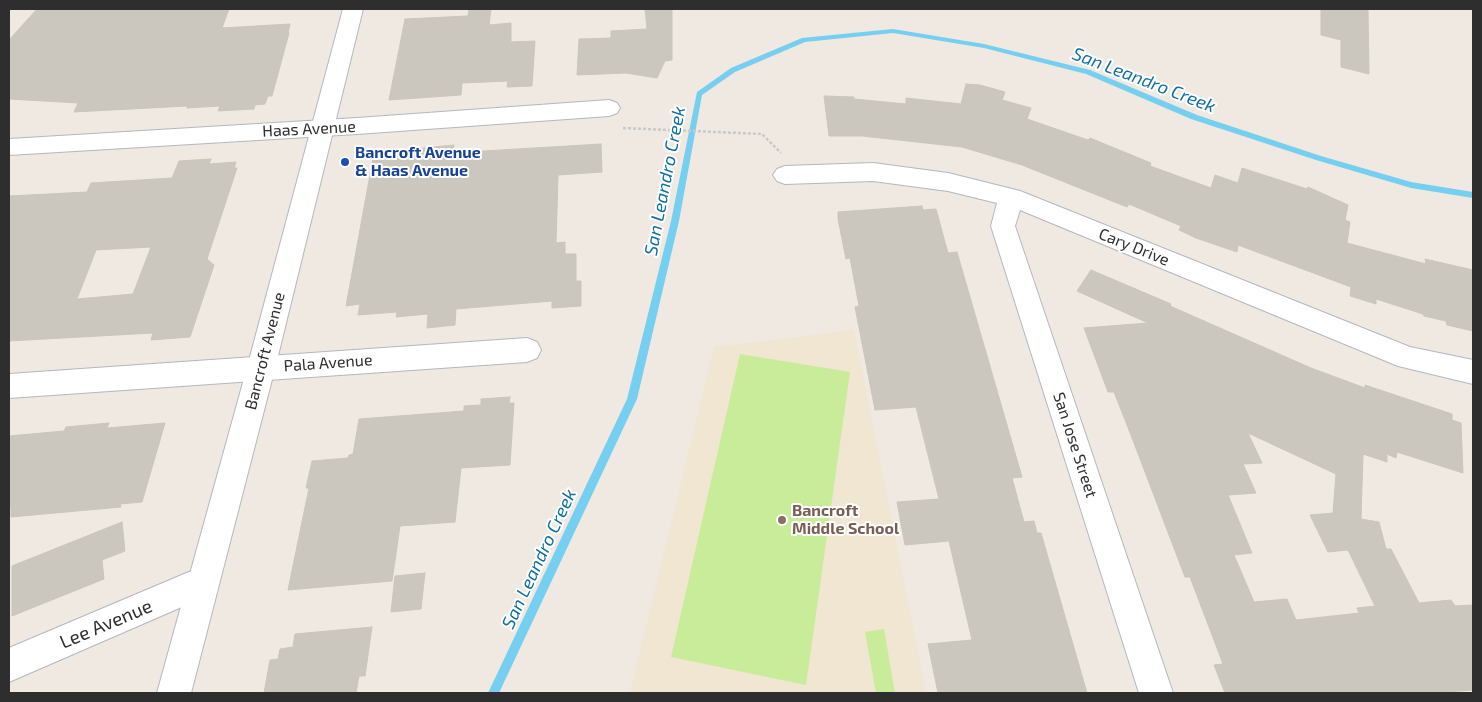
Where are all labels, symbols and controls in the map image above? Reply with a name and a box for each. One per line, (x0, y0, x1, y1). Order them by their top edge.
water label: San Leandro Creek (1069, 43, 1219, 117)
water label: San Leandro Creek (640, 105, 690, 257)
street label: Haas Avenue (262, 117, 356, 141)
place label: Bancroft Avenue & Haas Avenue (355, 143, 481, 181)
marker: Bancroft Avenue & Haas Avenue (339, 156, 351, 168)
street label: Cary Drive (1096, 224, 1172, 270)
street label: Bancroft Avenue (241, 290, 289, 412)
street label: Pala Avenue (283, 350, 373, 376)
street label: San Jose Street (1049, 390, 1101, 500)
water label: San Leandro Creek (497, 486, 581, 632)
place label: Bancroft Middle School (792, 501, 899, 539)
marker: Bancroft Middle School (776, 514, 788, 526)
street label: Lee Avenue (56, 594, 156, 654)

